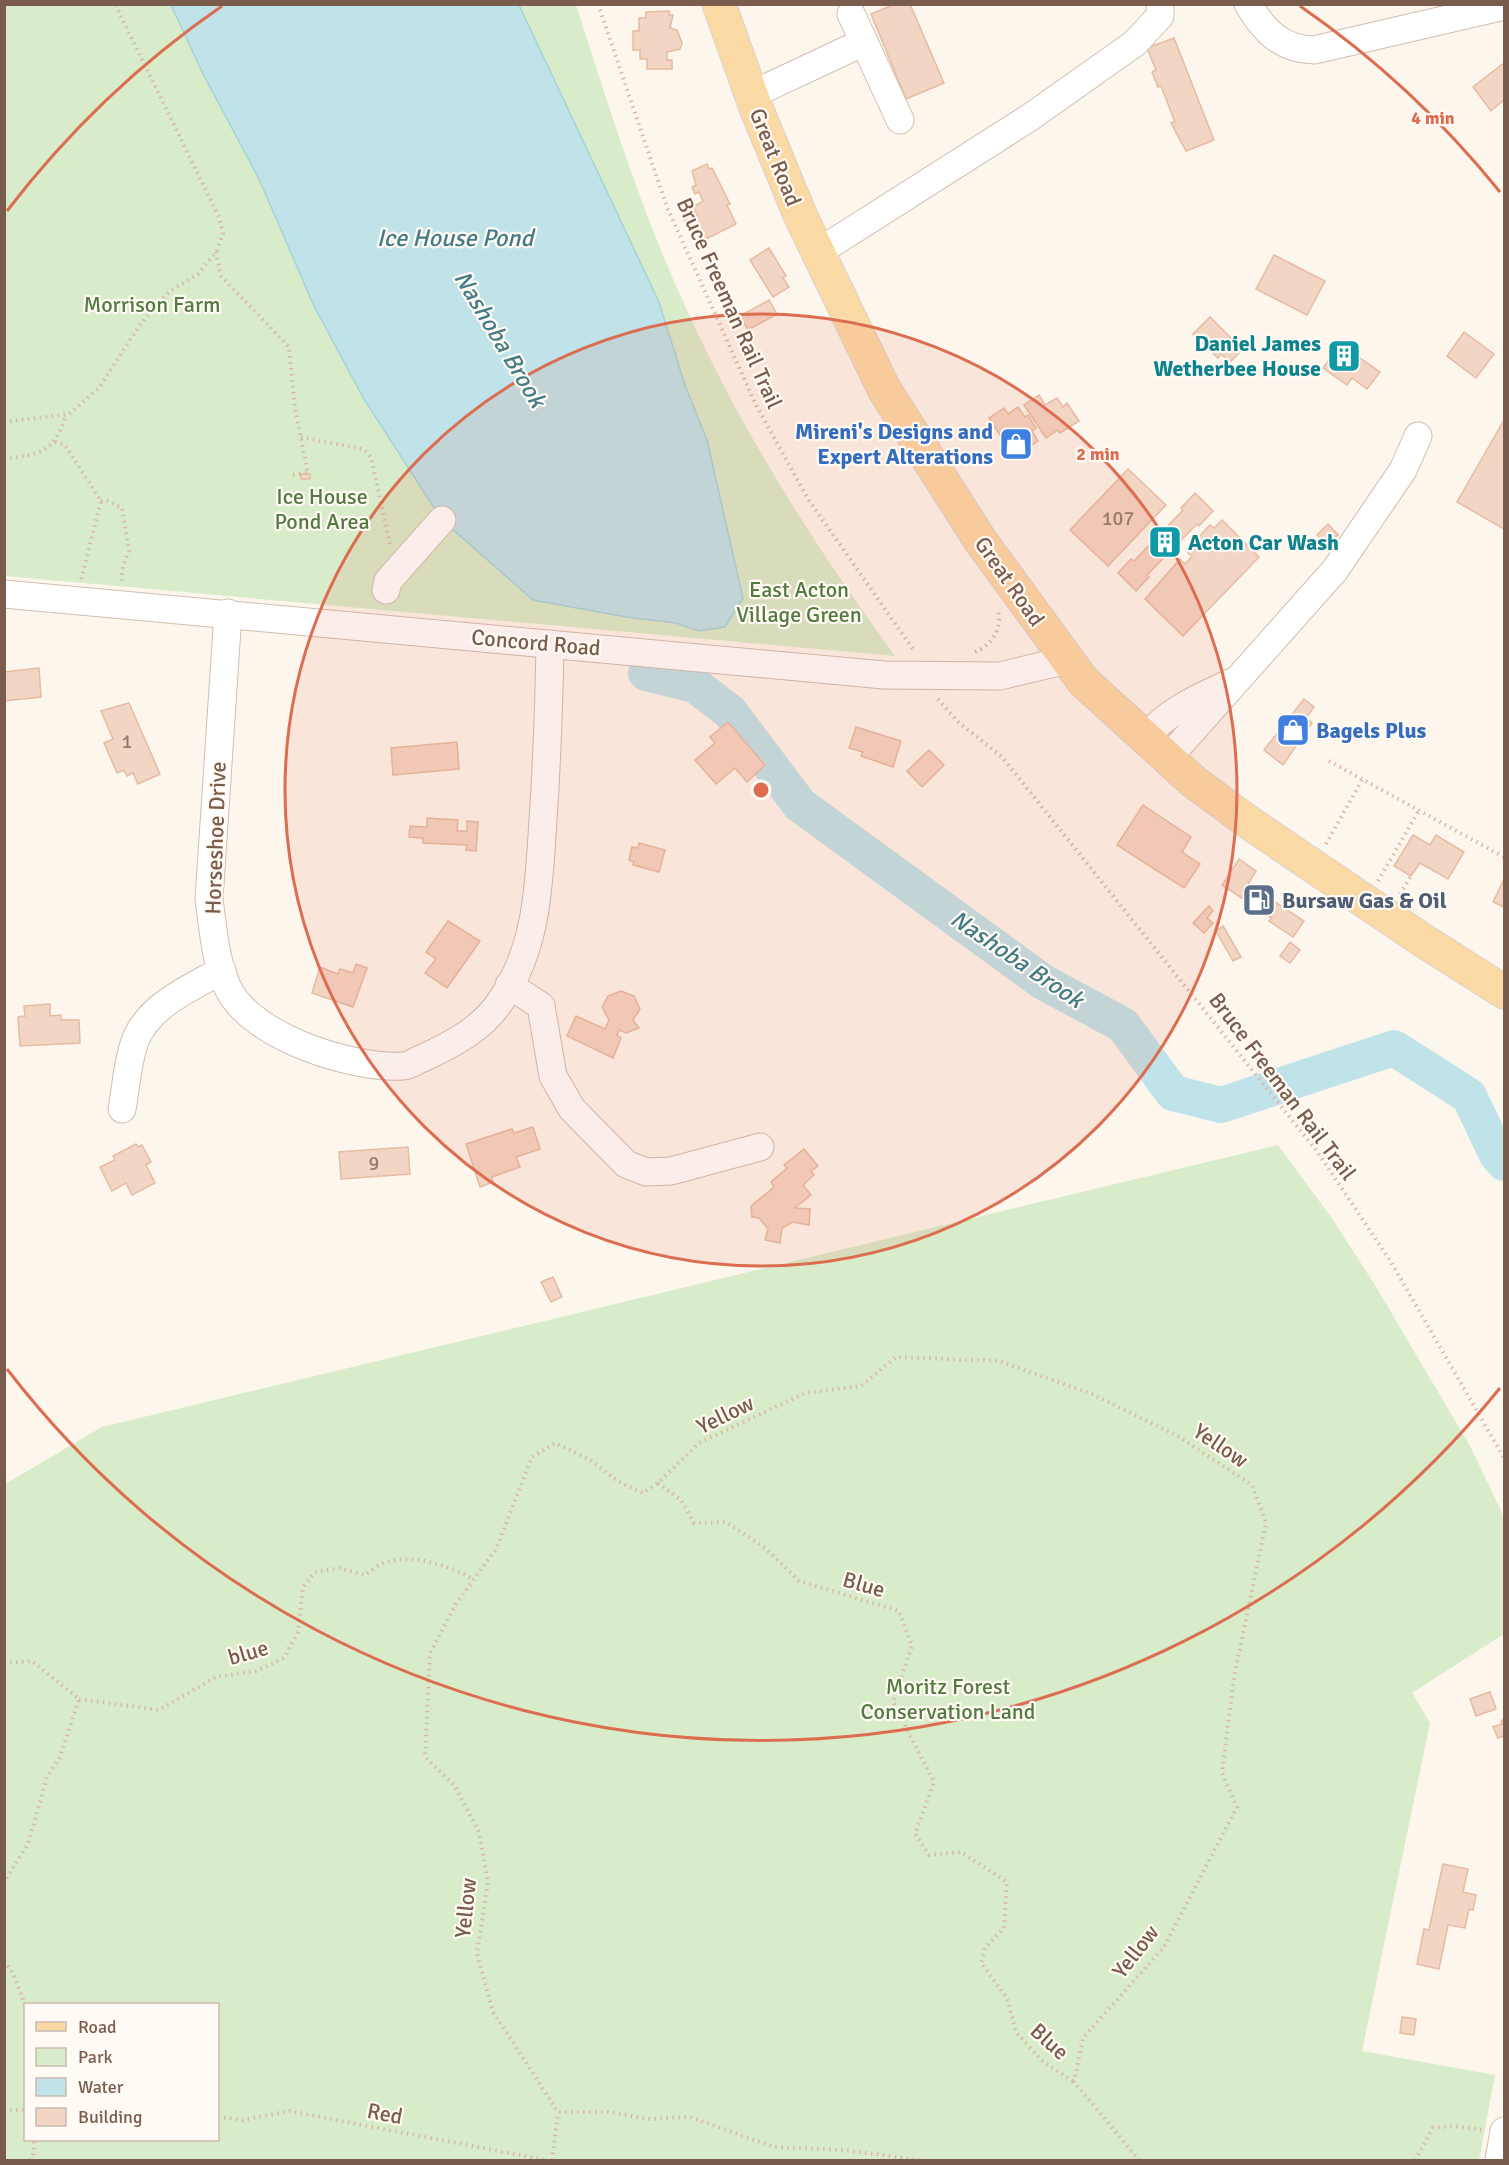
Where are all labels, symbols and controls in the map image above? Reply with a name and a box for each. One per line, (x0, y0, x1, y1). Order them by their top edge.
street label: Great Road (744, 104, 807, 210)
text: 4 min (1411, 107, 1455, 129)
street label: Bruce Freeman Rail Trail (671, 193, 788, 413)
water label: Ice House Pond (377, 223, 536, 253)
water label: Nashoba Brook (447, 265, 554, 414)
park label: Morrison Farm (83, 291, 221, 318)
place label: Daniel James Wetherbee House (1153, 330, 1321, 382)
building icon: Daniel James Wetherbee House (1326, 338, 1362, 374)
place label: Mireni's Designs and Expert Alterations (795, 418, 993, 470)
shop icon: Mireni's Designs and Expert Alterations (998, 426, 1034, 462)
text: 2 min (1076, 443, 1120, 465)
park label: Ice House Pond Area (274, 483, 370, 535)
house number: 107 (1102, 506, 1134, 531)
building icon: Acton Car Wash (1147, 524, 1183, 560)
place label: Acton Car Wash (1188, 529, 1339, 556)
street label: Great Road (969, 531, 1050, 631)
park label: East Acton Village Green (736, 576, 862, 628)
street label: Concord Road (470, 623, 602, 662)
shop icon: Bagels Plus (1275, 712, 1311, 748)
place label: Bagels Plus (1316, 717, 1427, 744)
house number: 1 (122, 729, 132, 754)
street label: Horseshoe Drive (199, 761, 232, 915)
centre of rings (751, 780, 771, 800)
fuel station icon: Bursaw Gas & Oil (1241, 882, 1277, 918)
place label: Bursaw Gas & Oil (1282, 887, 1447, 914)
water label: Nashoba Brook (945, 903, 1091, 1016)
street label: Bruce Freeman Rail Trail (1203, 987, 1362, 1186)
house number: 9 (369, 1151, 379, 1176)
street label: Yellow (692, 1389, 758, 1440)
street label: Yellow (1188, 1417, 1253, 1474)
street label: Blue (840, 1566, 888, 1603)
street label: blue (225, 1634, 271, 1671)
park label: Moritz Forest Conservation Land (860, 1673, 1036, 1725)
street label: Yellow (449, 1877, 482, 1939)
street label: Yellow (1106, 1919, 1165, 1983)
legend (24, 2003, 219, 2141)
text: Road (78, 2016, 117, 2038)
street label: Blue (1025, 2017, 1074, 2066)
text: Park (78, 2046, 113, 2068)
text: Water (78, 2076, 124, 2098)
street label: Red (365, 2097, 405, 2130)
text: Building (78, 2106, 142, 2128)

